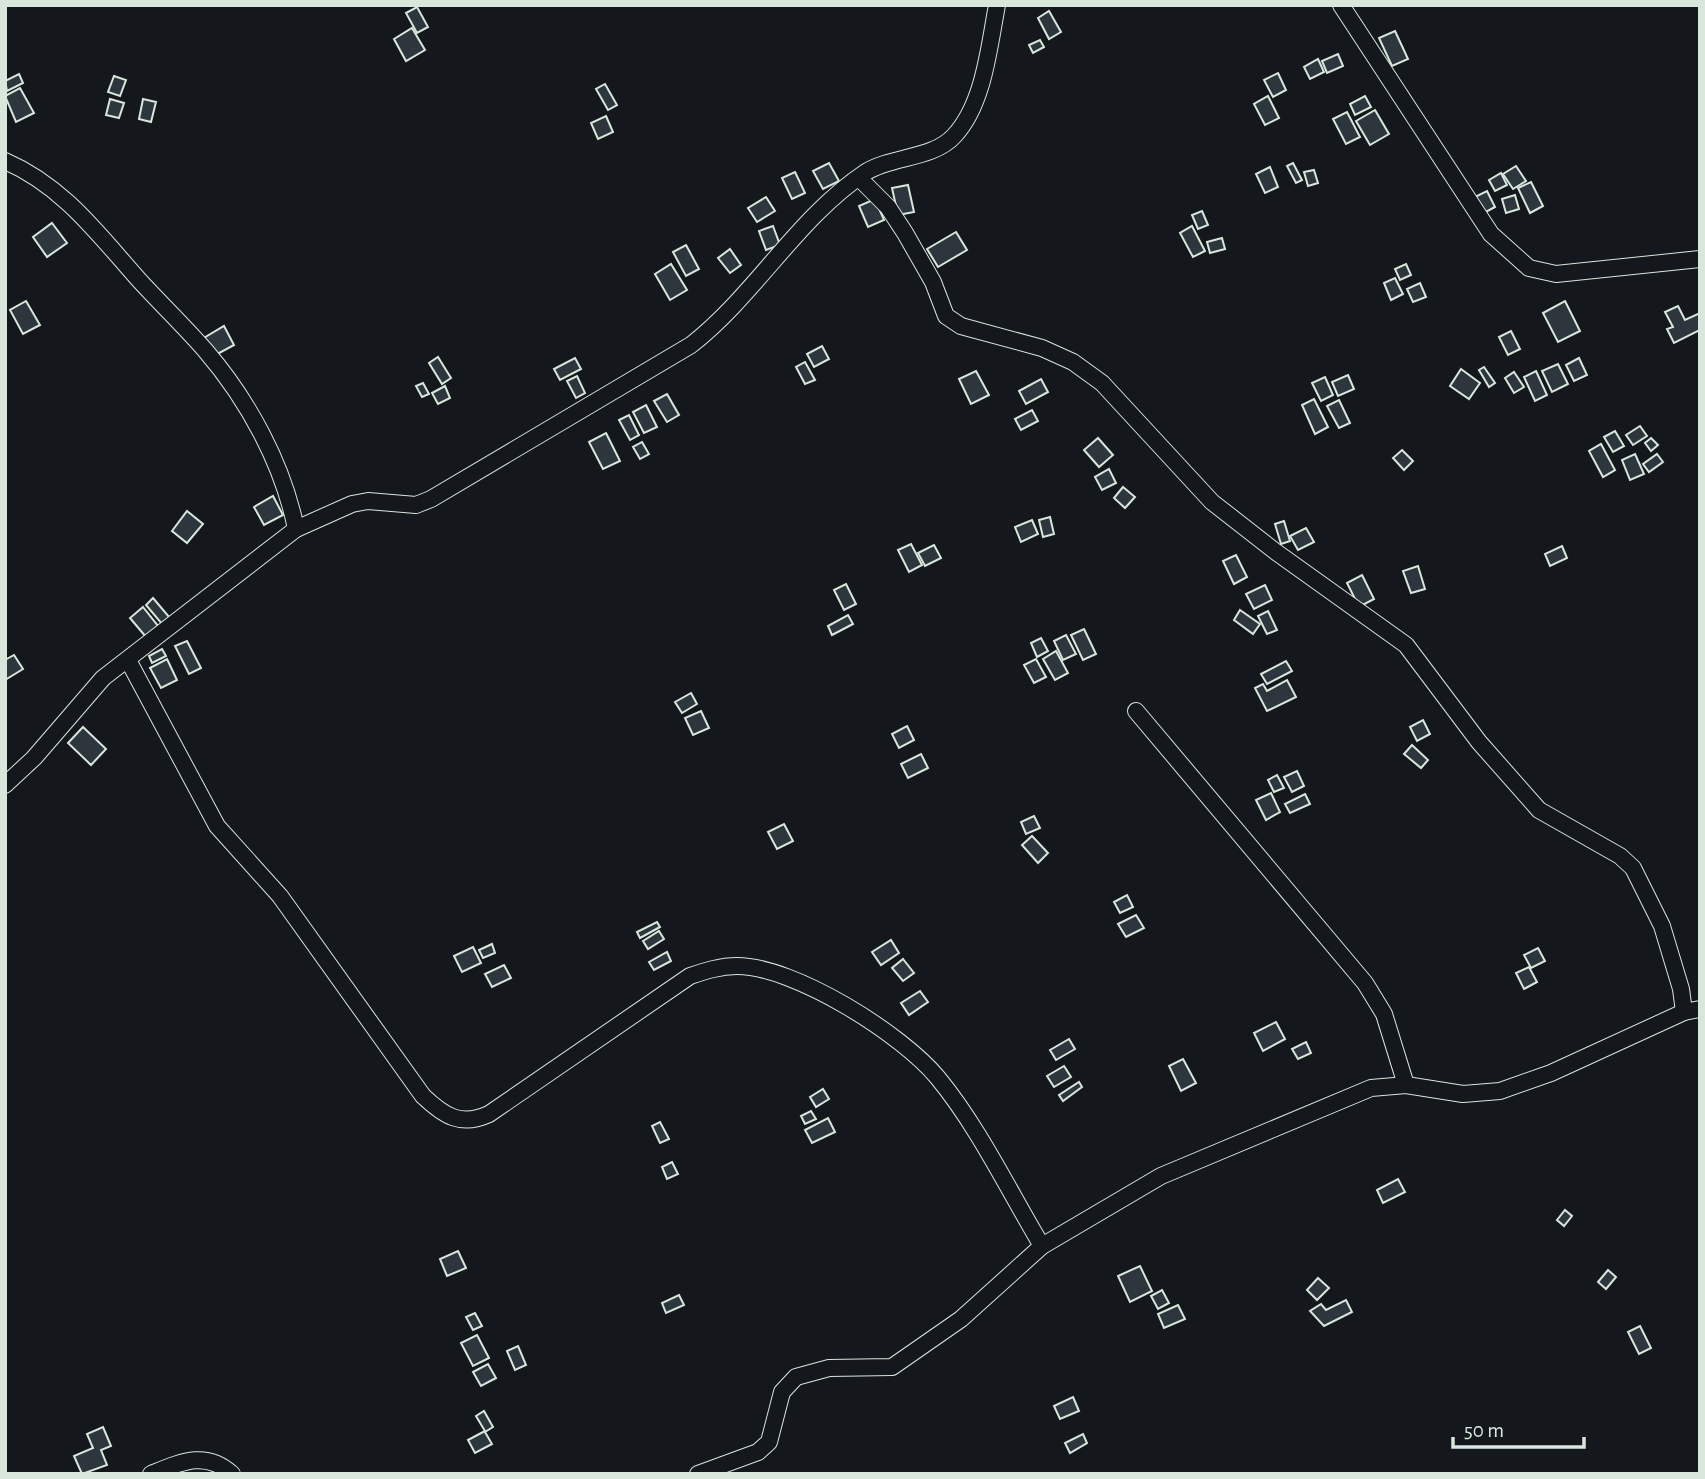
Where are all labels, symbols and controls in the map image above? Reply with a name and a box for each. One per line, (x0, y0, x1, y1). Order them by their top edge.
scale bar (1453, 1406, 1584, 1450)
text: 50 m (1464, 1420, 1504, 1441)

